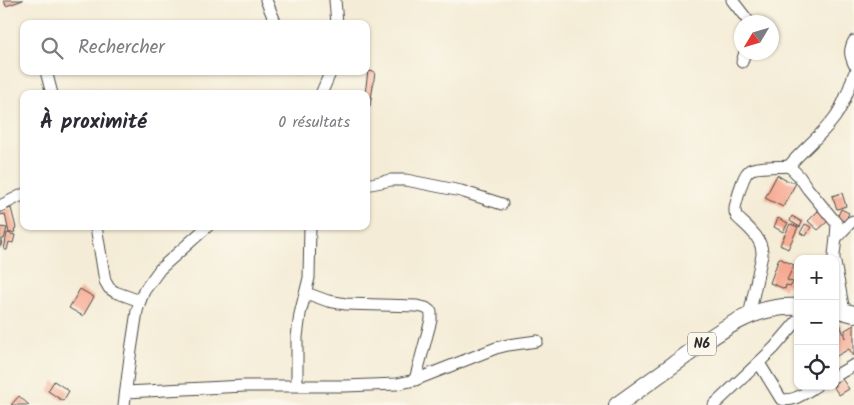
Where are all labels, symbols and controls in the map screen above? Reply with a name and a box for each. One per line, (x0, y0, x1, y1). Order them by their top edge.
north arrow (734, 15, 779, 60)
search box (20, 20, 370, 75)
text: Rechercher (78, 33, 165, 63)
icon: search (38, 34, 66, 62)
text: À proximité (40, 106, 147, 139)
text: 0 résultats (278, 110, 350, 135)
map controls (794, 255, 839, 390)
button: + (794, 255, 839, 300)
button: − (794, 300, 839, 345)
road number: N6 (688, 332, 716, 356)
button: locate (794, 345, 839, 390)

